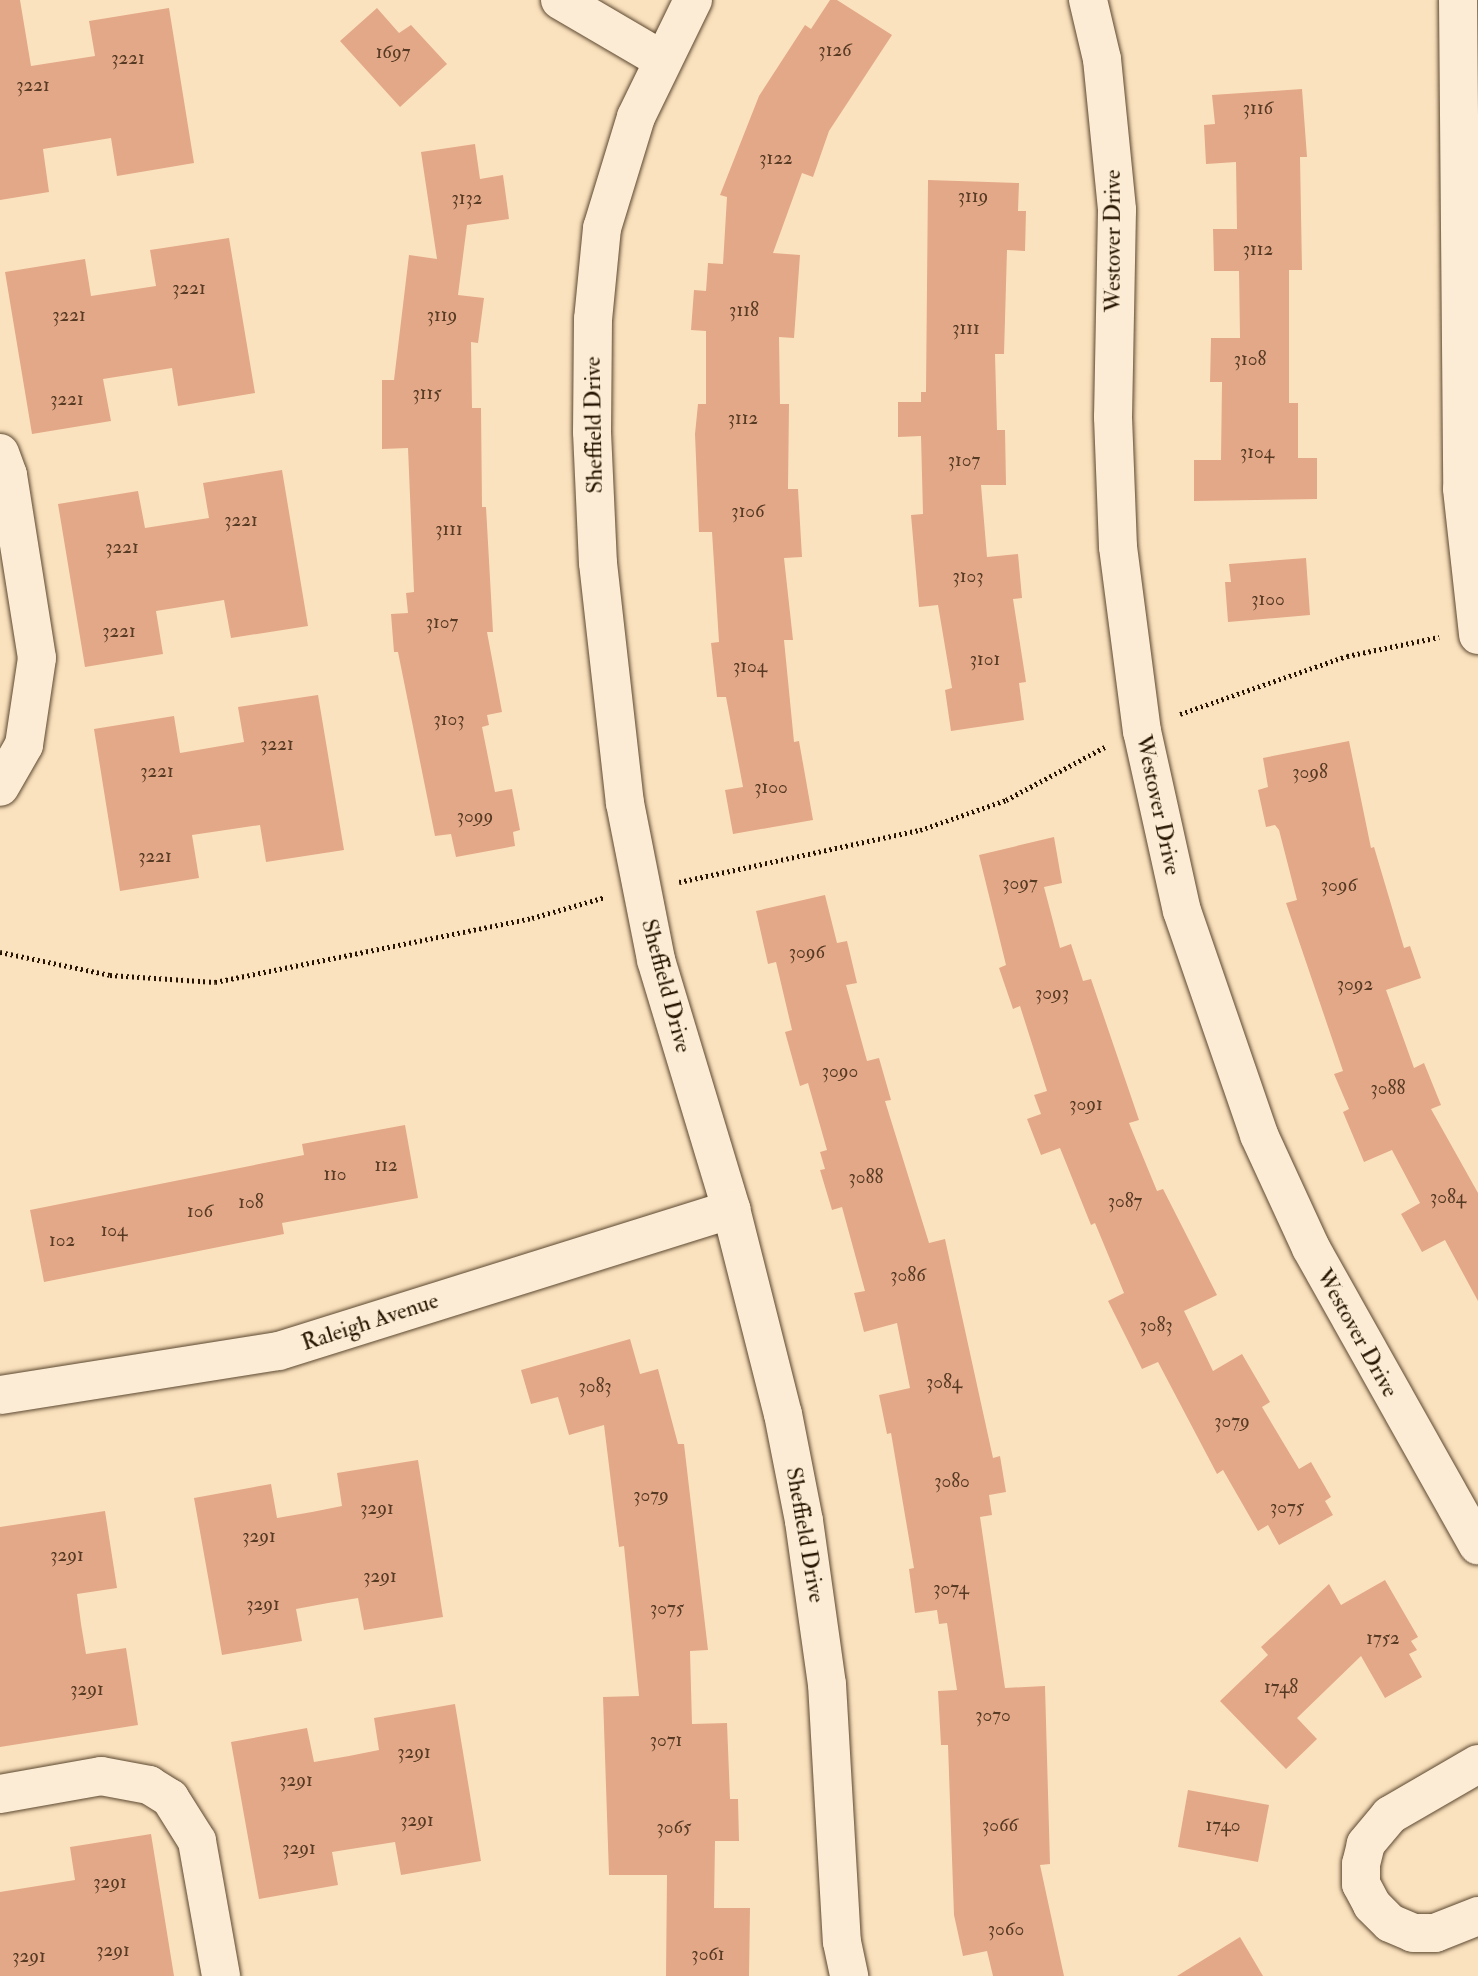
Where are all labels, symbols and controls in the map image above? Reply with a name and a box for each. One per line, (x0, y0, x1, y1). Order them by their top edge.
house number: 3126 (818, 40, 852, 62)
house number: 1697 (376, 42, 410, 64)
house number: 3221 (111, 48, 145, 70)
house number: 3221 (16, 75, 50, 97)
house number: 3116 (1243, 98, 1273, 120)
house number: 3122 (759, 148, 793, 170)
street label: Westover Drive (1099, 170, 1127, 312)
house number: 3119 (958, 186, 988, 208)
house number: 3132 (452, 188, 482, 210)
house number: 3112 (1243, 239, 1273, 261)
house number: 3221 (172, 278, 206, 300)
house number: 3118 (729, 300, 759, 322)
house number: 3221 (52, 305, 86, 327)
house number: 3119 (427, 305, 457, 327)
house number: 3111 (952, 318, 980, 340)
house number: 3108 (1234, 349, 1266, 371)
street label: Sheffield Drive (579, 356, 609, 494)
house number: 3115 (412, 383, 442, 405)
house number: 3221 (50, 389, 84, 411)
house number: 3112 (728, 408, 758, 430)
house number: 3104 (1240, 442, 1274, 464)
house number: 3107 (948, 450, 980, 472)
house number: 3106 (731, 501, 765, 523)
house number: 3221 (224, 510, 258, 532)
house number: 3111 (435, 519, 463, 541)
house number: 3221 (105, 537, 139, 559)
house number: 3103 (953, 566, 983, 588)
house number: 3100 (1251, 589, 1285, 611)
house number: 3107 (426, 612, 458, 634)
house number: 3221 (102, 621, 136, 643)
house number: 3101 (970, 649, 1000, 671)
house number: 3104 (733, 656, 767, 678)
house number: 3103 (434, 709, 464, 731)
street label: Westover Drive (1130, 732, 1186, 878)
house number: 3221 (260, 734, 294, 756)
house number: 3221 (140, 761, 174, 783)
house number: 3098 (1292, 762, 1328, 784)
house number: 3100 (754, 777, 788, 799)
house number: 3099 (457, 806, 493, 828)
house number: 3221 (138, 846, 172, 868)
house number: 3097 (1002, 873, 1038, 895)
house number: 3096 (1321, 875, 1357, 897)
street label: Sheffield Drive (635, 916, 697, 1056)
house number: 3096 (789, 942, 825, 964)
house number: 3092 (1337, 974, 1373, 996)
house number: 3093 (1035, 983, 1069, 1005)
house number: 3090 (822, 1061, 858, 1083)
house number: 3088 (1371, 1078, 1405, 1100)
house number: 3091 (1069, 1094, 1103, 1116)
house number: 112 (374, 1155, 398, 1177)
house number: 110 (323, 1164, 347, 1186)
house number: 3088 (849, 1167, 883, 1189)
house number: 3084 (1430, 1187, 1466, 1209)
house number: 3087 (1108, 1191, 1142, 1213)
house number: 108 (238, 1192, 264, 1214)
house number: 106 (187, 1201, 213, 1223)
house number: 104 (101, 1220, 127, 1242)
house number: 102 (49, 1230, 75, 1252)
street label: Westover Drive (1310, 1264, 1404, 1402)
house number: 3086 (890, 1265, 926, 1287)
street label: Raleigh Avenue (298, 1287, 442, 1357)
house number: 3083 (1139, 1315, 1173, 1337)
house number: 3084 (926, 1372, 962, 1394)
house number: 3083 (578, 1376, 612, 1398)
house number: 3079 (1214, 1411, 1250, 1433)
street label: Sheffield Drive (779, 1465, 831, 1605)
house number: 3080 (934, 1471, 970, 1493)
house number: 3079 (633, 1485, 669, 1507)
house number: 3075 (1270, 1497, 1304, 1519)
house number: 3291 (360, 1498, 394, 1520)
house number: 3291 (242, 1526, 276, 1548)
house number: 3291 (50, 1545, 84, 1567)
house number: 3291 (363, 1566, 397, 1588)
house number: 3074 (933, 1578, 969, 1600)
house number: 3291 (246, 1594, 280, 1616)
house number: 3075 (650, 1598, 684, 1620)
house number: 1752 (1366, 1628, 1400, 1650)
house number: 1748 (1264, 1677, 1298, 1699)
house number: 3291 (70, 1679, 104, 1701)
house number: 3070 (975, 1705, 1011, 1727)
house number: 3071 (650, 1730, 682, 1752)
house number: 3291 (397, 1742, 431, 1764)
house number: 3291 (279, 1770, 313, 1792)
house number: 3291 (400, 1810, 434, 1832)
house number: 3066 (982, 1815, 1018, 1837)
house number: 1740 (1206, 1815, 1240, 1837)
house number: 3065 (657, 1817, 691, 1839)
house number: 3291 (282, 1838, 316, 1860)
house number: 3291 (93, 1872, 127, 1894)
house number: 3060 (988, 1919, 1024, 1941)
house number: 3291 (96, 1940, 130, 1962)
house number: 3061 (691, 1944, 725, 1966)
house number: 3291 (12, 1946, 46, 1968)

